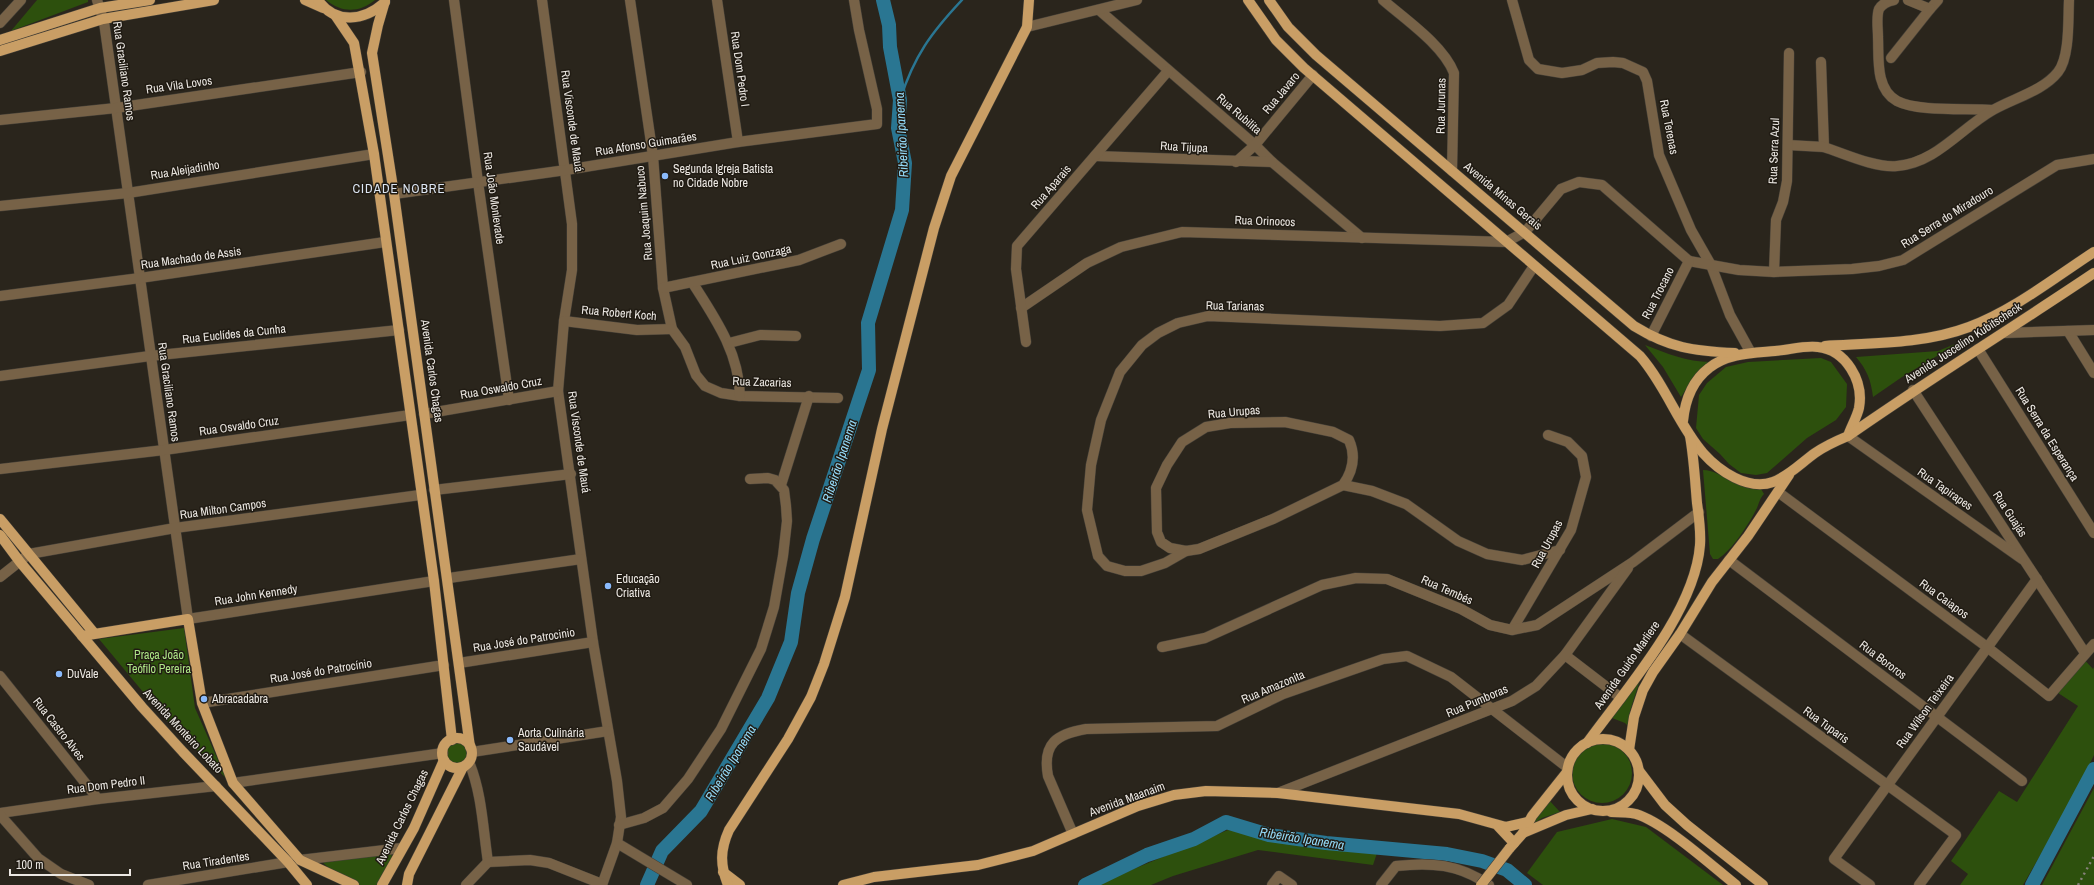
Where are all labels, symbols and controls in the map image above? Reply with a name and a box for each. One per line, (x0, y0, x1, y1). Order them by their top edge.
street label: Rua Graciliano Ramos (109, 20, 139, 122)
street label: Rua Dom Pedro I (727, 30, 753, 108)
street label: Rua Visconde de Mauá (557, 69, 587, 173)
street label: Rua Javaro (1259, 69, 1303, 117)
street label: Rua Vila Lovos (145, 72, 213, 98)
street label: Rua Jurunas (1433, 78, 1449, 134)
street label: Rua Rubilita (1213, 90, 1265, 138)
water label: Ribeirão Ipanema (891, 92, 912, 178)
street label: Rua Terenas (1656, 98, 1682, 156)
street label: Rua Serra Azul (1765, 118, 1783, 184)
street label: Rua Afonso Guimarães (594, 128, 698, 160)
street label: Rua Tijupa (1160, 138, 1209, 156)
street label: Rua João Monlevade (480, 151, 508, 245)
street label: Rua Aleijadinho (149, 157, 221, 183)
street label: Avenida Minas Gerais (1460, 158, 1546, 234)
place label: Segunda Igreja Batista no Cidade Nobre (673, 161, 774, 191)
street label: Rua Aparais (1027, 161, 1075, 213)
street label: Rua Joaquim Nabuco (632, 165, 656, 261)
marker: Segunda Igreja Batista no Cidade Nobre (660, 171, 670, 181)
district label: CIDADE NOBRE (352, 180, 446, 197)
street label: Rua Serra do Miradouro (1898, 182, 1996, 252)
street label: Rua Orinocos (1234, 212, 1296, 230)
street label: Rua Luiz Gonzaga (709, 241, 793, 273)
street label: Rua Machado de Assis (140, 243, 242, 273)
street label: Rua Trocano (1638, 264, 1678, 322)
street label: Rua Tarianas (1206, 297, 1264, 315)
street label: Avenida Juscelino Kubitscheck (1901, 299, 2025, 387)
street label: Rua Robert Koch (581, 302, 657, 324)
street label: Avenida Carlos Chagas (417, 318, 447, 424)
street label: Rua Euclídes da Cunha (181, 321, 287, 347)
street label: Rua Graciliano Ramos (154, 341, 184, 443)
street label: Rua Oswaldo Cruz (459, 373, 543, 403)
street label: Rua Zacarias (732, 373, 792, 391)
street label: Rua Serra da Esperança (2012, 384, 2083, 485)
street label: Rua Visconde de Mauá (564, 390, 594, 494)
street label: Rua Urupas (1207, 402, 1261, 422)
street label: Rua Osvaldo Cruz (198, 412, 280, 440)
water label: Ribeirão Ipanema (818, 418, 861, 504)
street label: Rua Tapirapes (1914, 464, 1976, 514)
street label: Rua Guajás (1989, 488, 2031, 540)
street label: Rua Milton Campos (179, 495, 267, 523)
street label: Rua Urupas (1528, 517, 1566, 571)
place label: Educação Criativa (616, 571, 660, 601)
street label: Rua Tembés (1419, 571, 1475, 609)
street label: Rua Caiapos (1916, 576, 1972, 622)
street label: Rua John Kennedy (213, 581, 299, 609)
marker: Educação Criativa (603, 581, 613, 591)
street label: Avenida Guido Marliere (1590, 618, 1663, 713)
street label: Rua José do Patrocinio (472, 624, 576, 656)
street label: Rua Bororos (1856, 637, 1910, 683)
park label: Praça João Teófilo Pereira (127, 647, 192, 677)
street label: Rua José do Patrocínio (269, 655, 373, 687)
place label: DuVale (67, 666, 99, 682)
street label: Rua Amazonita (1239, 666, 1308, 708)
marker: DuVale (54, 669, 64, 679)
street label: Rua Wilson Teixeira (1893, 670, 1958, 751)
street label: Rua Pumboras (1444, 681, 1510, 721)
street label: Avenida Monteiro Lobato (139, 684, 226, 777)
place label: Abracadabra (211, 691, 269, 707)
street label: Rua Castro Alves (29, 694, 89, 764)
marker: Abracadabra (199, 694, 209, 704)
street label: Rua Tuparis (1800, 703, 1852, 747)
water label: Ribeirão Ipanema (701, 722, 760, 804)
place label: Aorta Culinária Saudável (517, 725, 585, 755)
marker: Aorta Culinária Saudável (505, 735, 515, 745)
street label: Avenida Carlos Chagas (372, 767, 432, 868)
street label: Rua Dom Pedro II (66, 772, 146, 798)
street label: Avenida Maanaim (1086, 778, 1167, 820)
water label: Ribeirão Ipanema (1258, 823, 1345, 854)
street label: Rua Tiradentes (181, 848, 251, 874)
scale bar (10, 851, 130, 877)
text: 100 m (16, 857, 43, 873)

